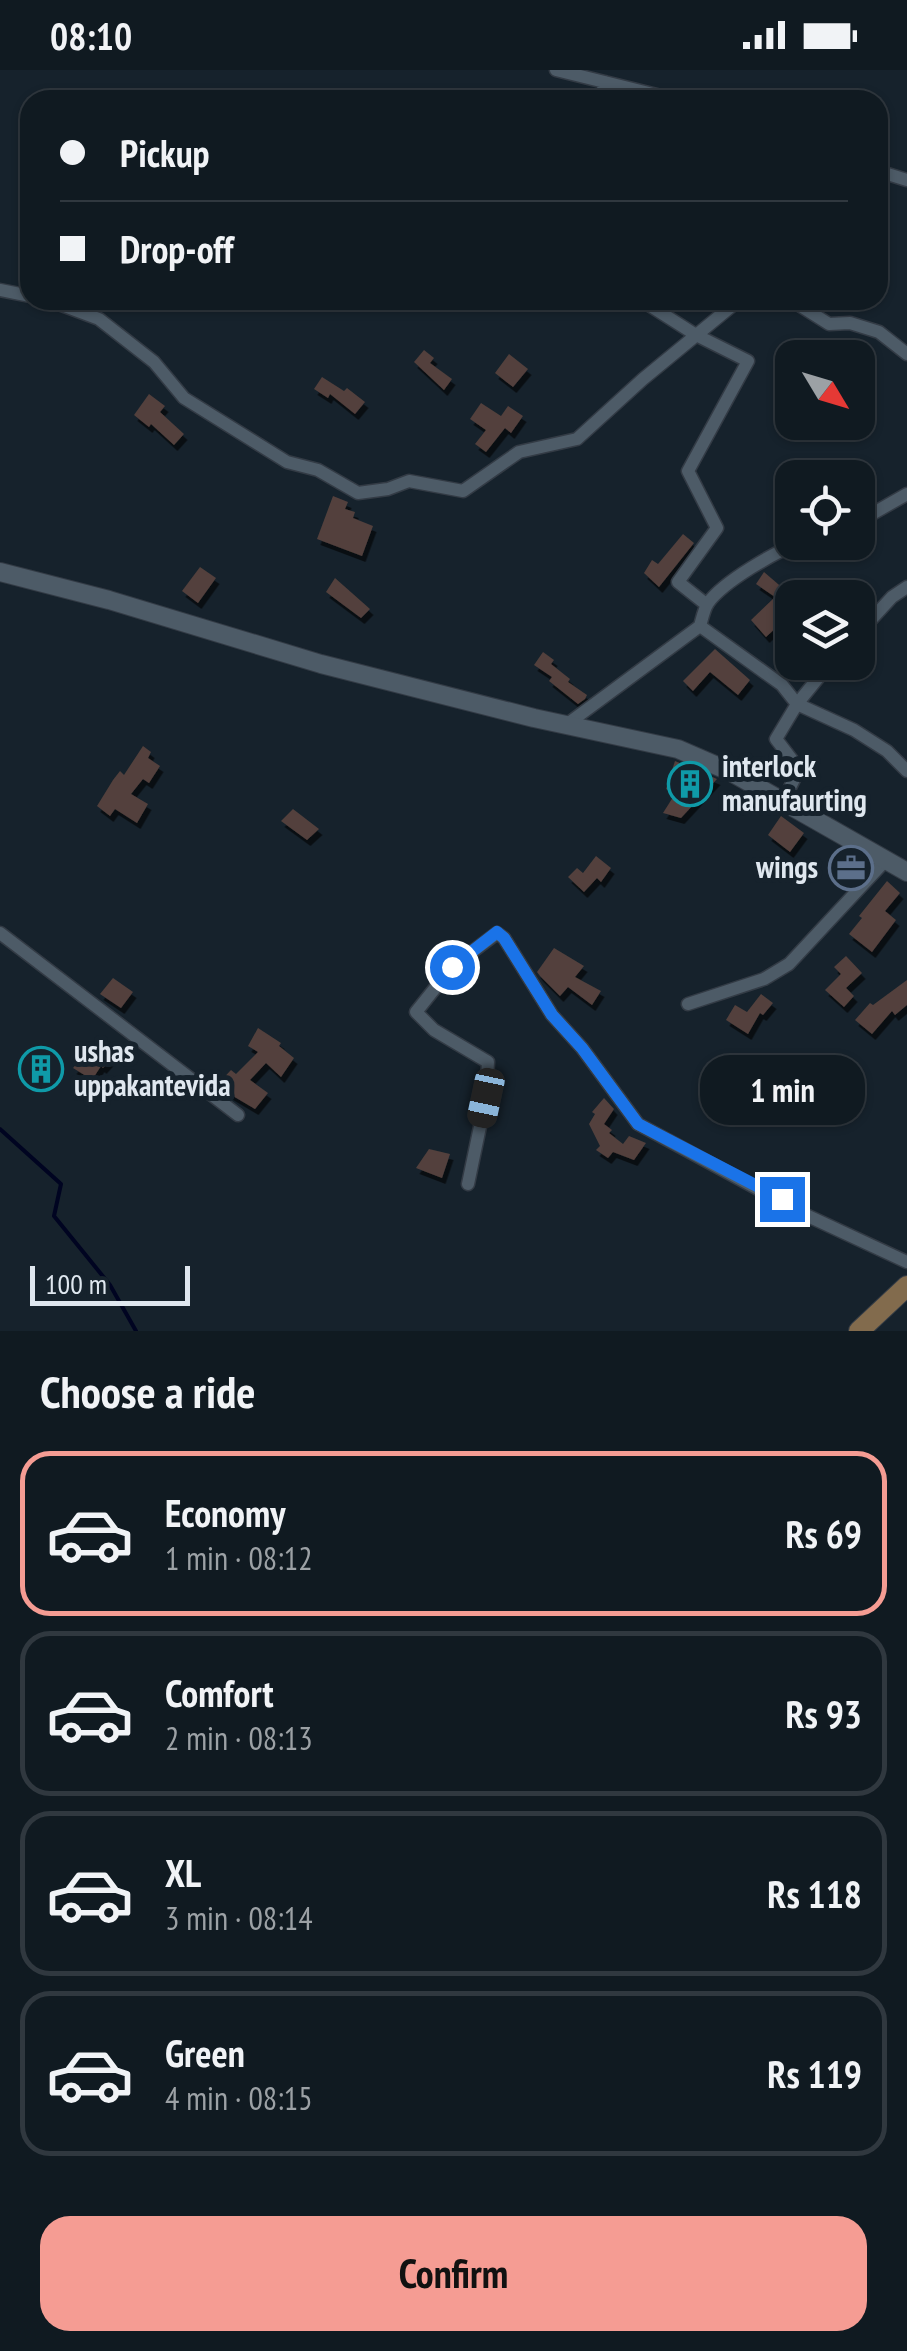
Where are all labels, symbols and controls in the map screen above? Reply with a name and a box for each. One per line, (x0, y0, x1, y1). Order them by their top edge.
text: 08:10 (50, 11, 132, 60)
text: Pickup (120, 128, 210, 177)
text: Drop-off (120, 224, 234, 273)
north arrow (775, 340, 875, 440)
map controls (775, 340, 875, 680)
button: locate (775, 460, 875, 560)
button: layers (775, 580, 875, 680)
place label: interlock manufaurting (722, 746, 867, 819)
building icon: interlock manufaurting (667, 761, 713, 807)
office icon: wings (828, 845, 874, 891)
place label: wings (755, 847, 818, 886)
route start (430, 945, 475, 990)
place label: ushas uppakantevida (74, 1031, 231, 1104)
building icon: ushas uppakantevida (18, 1046, 64, 1092)
callout: 1 min (700, 1054, 864, 1124)
car (465, 1066, 507, 1130)
text: 1 min (750, 1069, 815, 1111)
route end (760, 1177, 805, 1222)
scale bar (30, 1261, 190, 1306)
text: 100 m (45, 1265, 107, 1302)
text: Choose a ride (40, 1362, 255, 1420)
text: Economy (165, 1488, 285, 1537)
icon: car (45, 1489, 135, 1579)
text: Rs 69 (785, 1509, 862, 1558)
text: 1 min · 08:12 (165, 1537, 313, 1579)
text: Comfort (165, 1668, 274, 1717)
icon: car (45, 1669, 135, 1759)
text: Rs 93 (785, 1689, 862, 1738)
text: 2 min · 08:13 (165, 1717, 313, 1759)
text: XL (165, 1848, 201, 1897)
icon: car (45, 1849, 135, 1939)
text: Rs 118 (767, 1869, 862, 1918)
text: 3 min · 08:14 (165, 1897, 313, 1939)
text: Green (165, 2028, 245, 2077)
icon: car (45, 2029, 135, 2119)
text: Rs 119 (767, 2049, 862, 2098)
text: 4 min · 08:15 (165, 2077, 313, 2119)
button: Confirm (40, 2216, 867, 2331)

